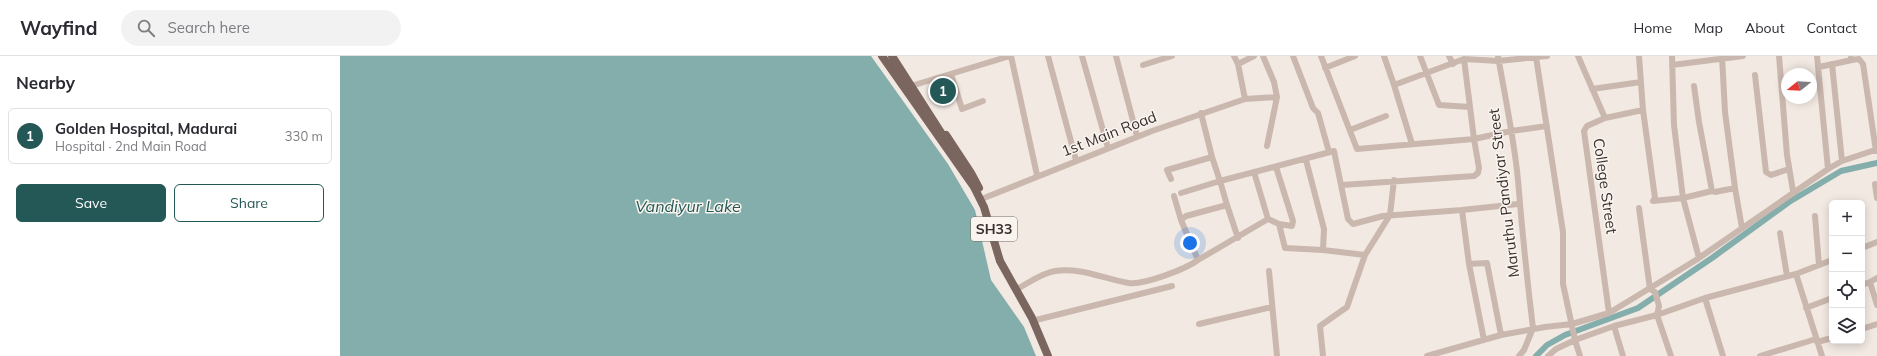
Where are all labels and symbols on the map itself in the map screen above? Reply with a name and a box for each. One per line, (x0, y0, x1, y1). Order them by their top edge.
north arrow (1781, 68, 1817, 104)
pin: 1 (930, 76, 956, 106)
street label: 1st Main Road (1059, 107, 1159, 160)
street label: Maruthu Pandiyar Street (1484, 108, 1523, 279)
street label: College Street (1589, 137, 1622, 235)
water label: Vandiyur Lake (635, 196, 741, 216)
road number: SH33 (971, 217, 1017, 241)
your location (1180, 233, 1200, 253)

